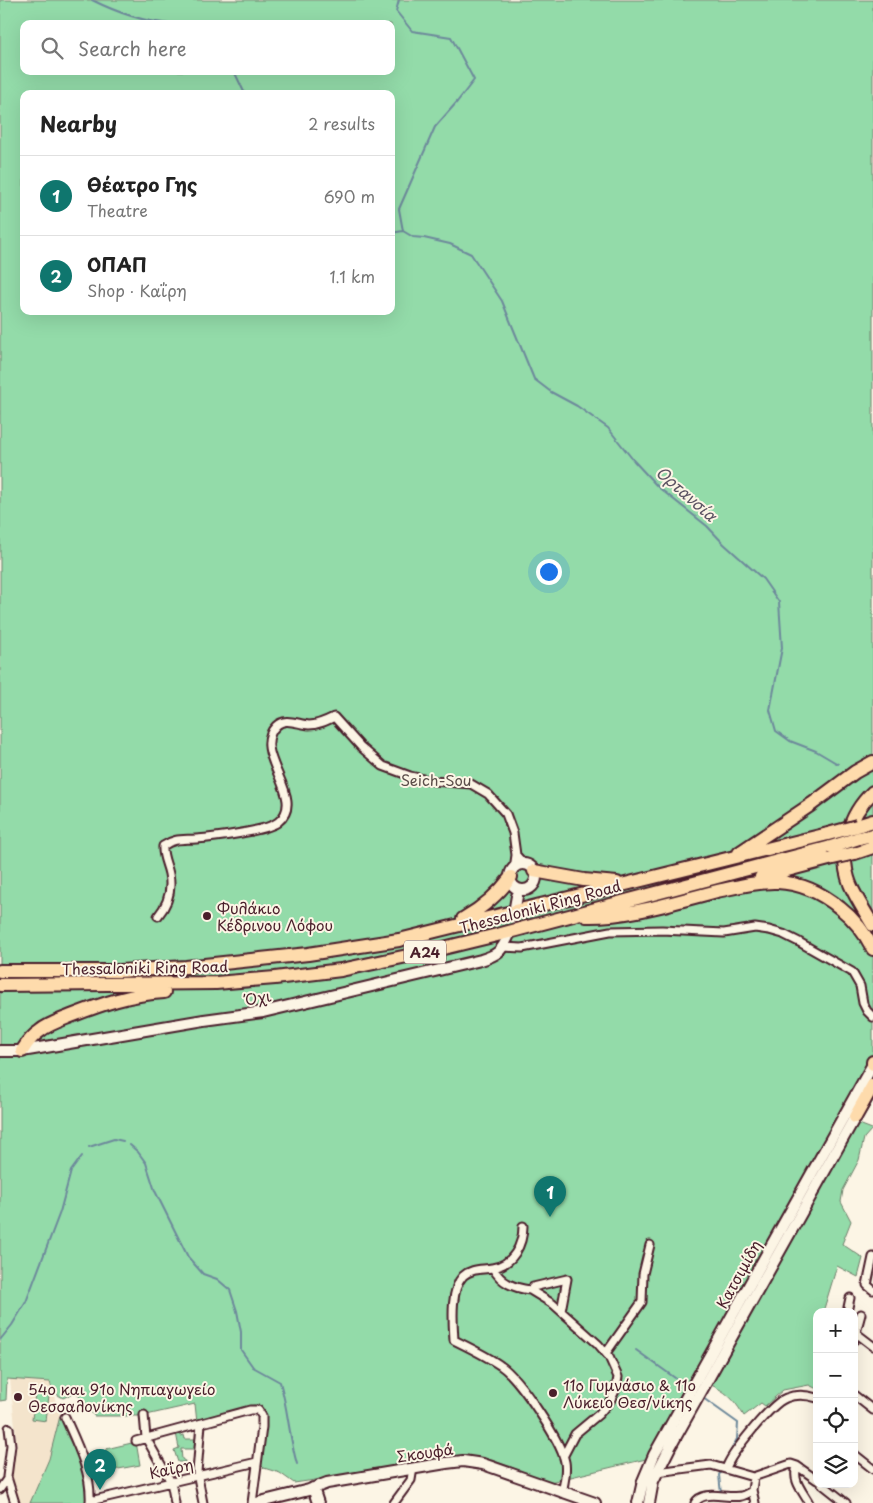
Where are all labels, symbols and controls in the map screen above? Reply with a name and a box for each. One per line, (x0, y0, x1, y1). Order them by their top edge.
search box (20, 20, 395, 75)
icon: search (38, 34, 66, 62)
text: Search here (78, 34, 187, 62)
text: Nearby (40, 107, 117, 139)
text: 2 results (308, 111, 375, 135)
text: Θέατρο Γης (87, 170, 197, 198)
text: 1 (52, 184, 60, 208)
text: 690 m (324, 184, 375, 208)
text: Theatre (87, 198, 148, 222)
text: ΟΠΑΠ (87, 250, 147, 278)
text: 2 (50, 264, 62, 288)
text: 1.1 km (329, 264, 375, 288)
text: Shop · Καΐρη (87, 278, 187, 302)
water label: Ορτανσία (651, 460, 724, 527)
your location (536, 559, 562, 585)
park label: Seich-Sou (400, 768, 472, 791)
street label: Thessaloniki Ring Road (457, 873, 623, 939)
place label: Φυλάκιο Κέδρινου Λόφου (217, 896, 333, 936)
marker: Φυλάκιο Κέδρινου Λόφου (201, 910, 213, 922)
road number: Α24 (404, 940, 446, 964)
street label: Thessaloniki Ring Road (62, 954, 229, 980)
street label: Όχι (241, 983, 274, 1011)
pin: 1 (534, 1176, 566, 1217)
street label: Κατσιμίδη (710, 1236, 766, 1312)
map controls (813, 1308, 858, 1488)
button: + (813, 1308, 858, 1353)
button: − (813, 1353, 858, 1398)
place label: 11ο Γυμνάσιο & 11ο Λύκειο Θεσ/νίκης (563, 1373, 696, 1413)
place label: 54ο και 91ο Νηπιαγωγείο Θεσσαλονίκης (28, 1377, 216, 1417)
marker: 11ο Γυμνάσιο & 11ο Λύκειο Θεσ/νίκης (547, 1387, 559, 1399)
marker: 54ο και 91ο Νηπιαγωγείο Θεσσαλονίκης (12, 1391, 24, 1403)
button: locate (813, 1398, 858, 1443)
street label: Σκουφά (395, 1437, 455, 1467)
button: layers (813, 1443, 858, 1488)
pin: 2 (84, 1449, 116, 1490)
street label: Καΐρη (147, 1452, 195, 1484)

